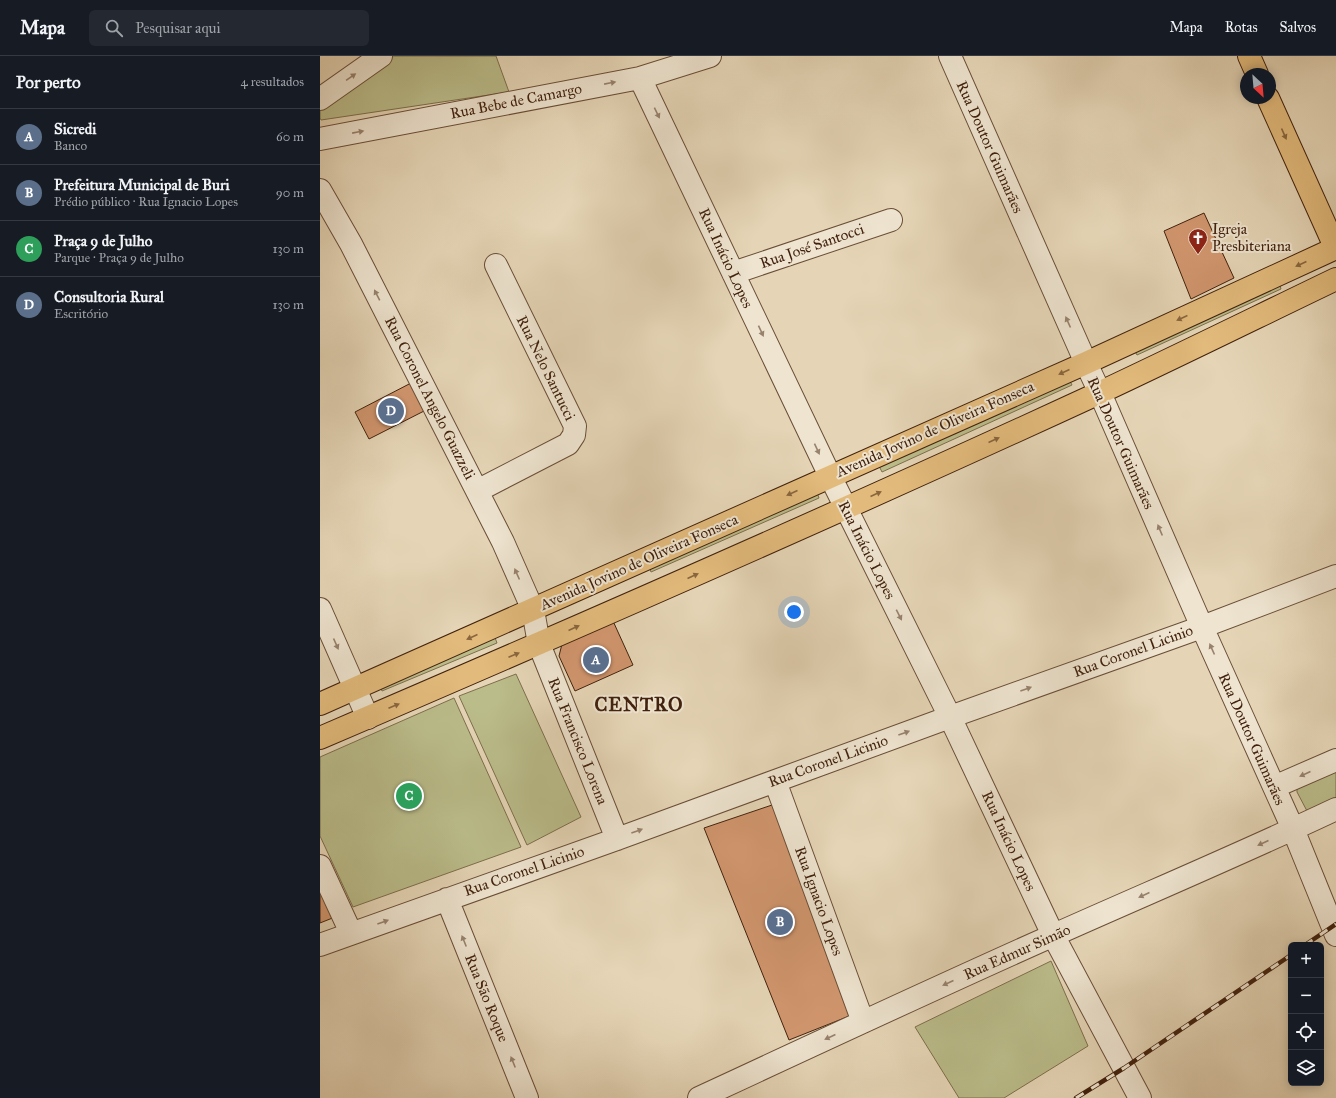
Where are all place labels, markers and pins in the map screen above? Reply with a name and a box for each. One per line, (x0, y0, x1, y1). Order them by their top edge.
place label: Igreja Presbiteriana (1212, 220, 1292, 255)
church icon: Igreja Presbiteriana (1187, 227, 1209, 255)
pin: D (378, 396, 404, 426)
pin: A (583, 645, 609, 675)
pin: C (396, 781, 422, 811)
pin: B (767, 907, 793, 937)

